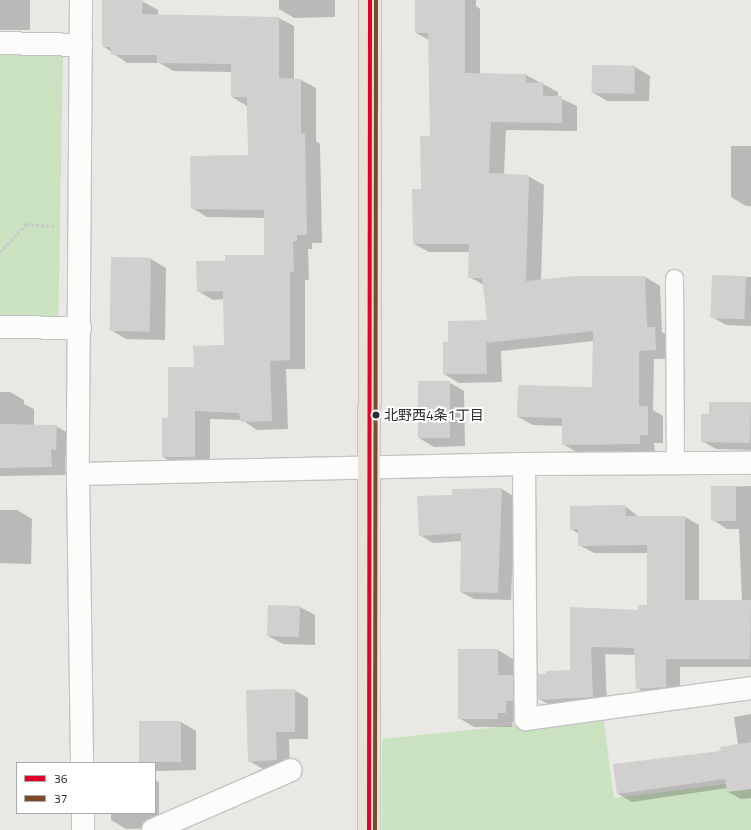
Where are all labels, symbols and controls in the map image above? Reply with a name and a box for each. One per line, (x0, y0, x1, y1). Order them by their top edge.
place label: 北野西4条1丁目 (384, 407, 484, 423)
marker: 北野西4条1丁目 (371, 410, 381, 420)
legend (16, 762, 156, 814)
text: 36 (54, 769, 67, 788)
text: 37 (54, 789, 67, 808)

